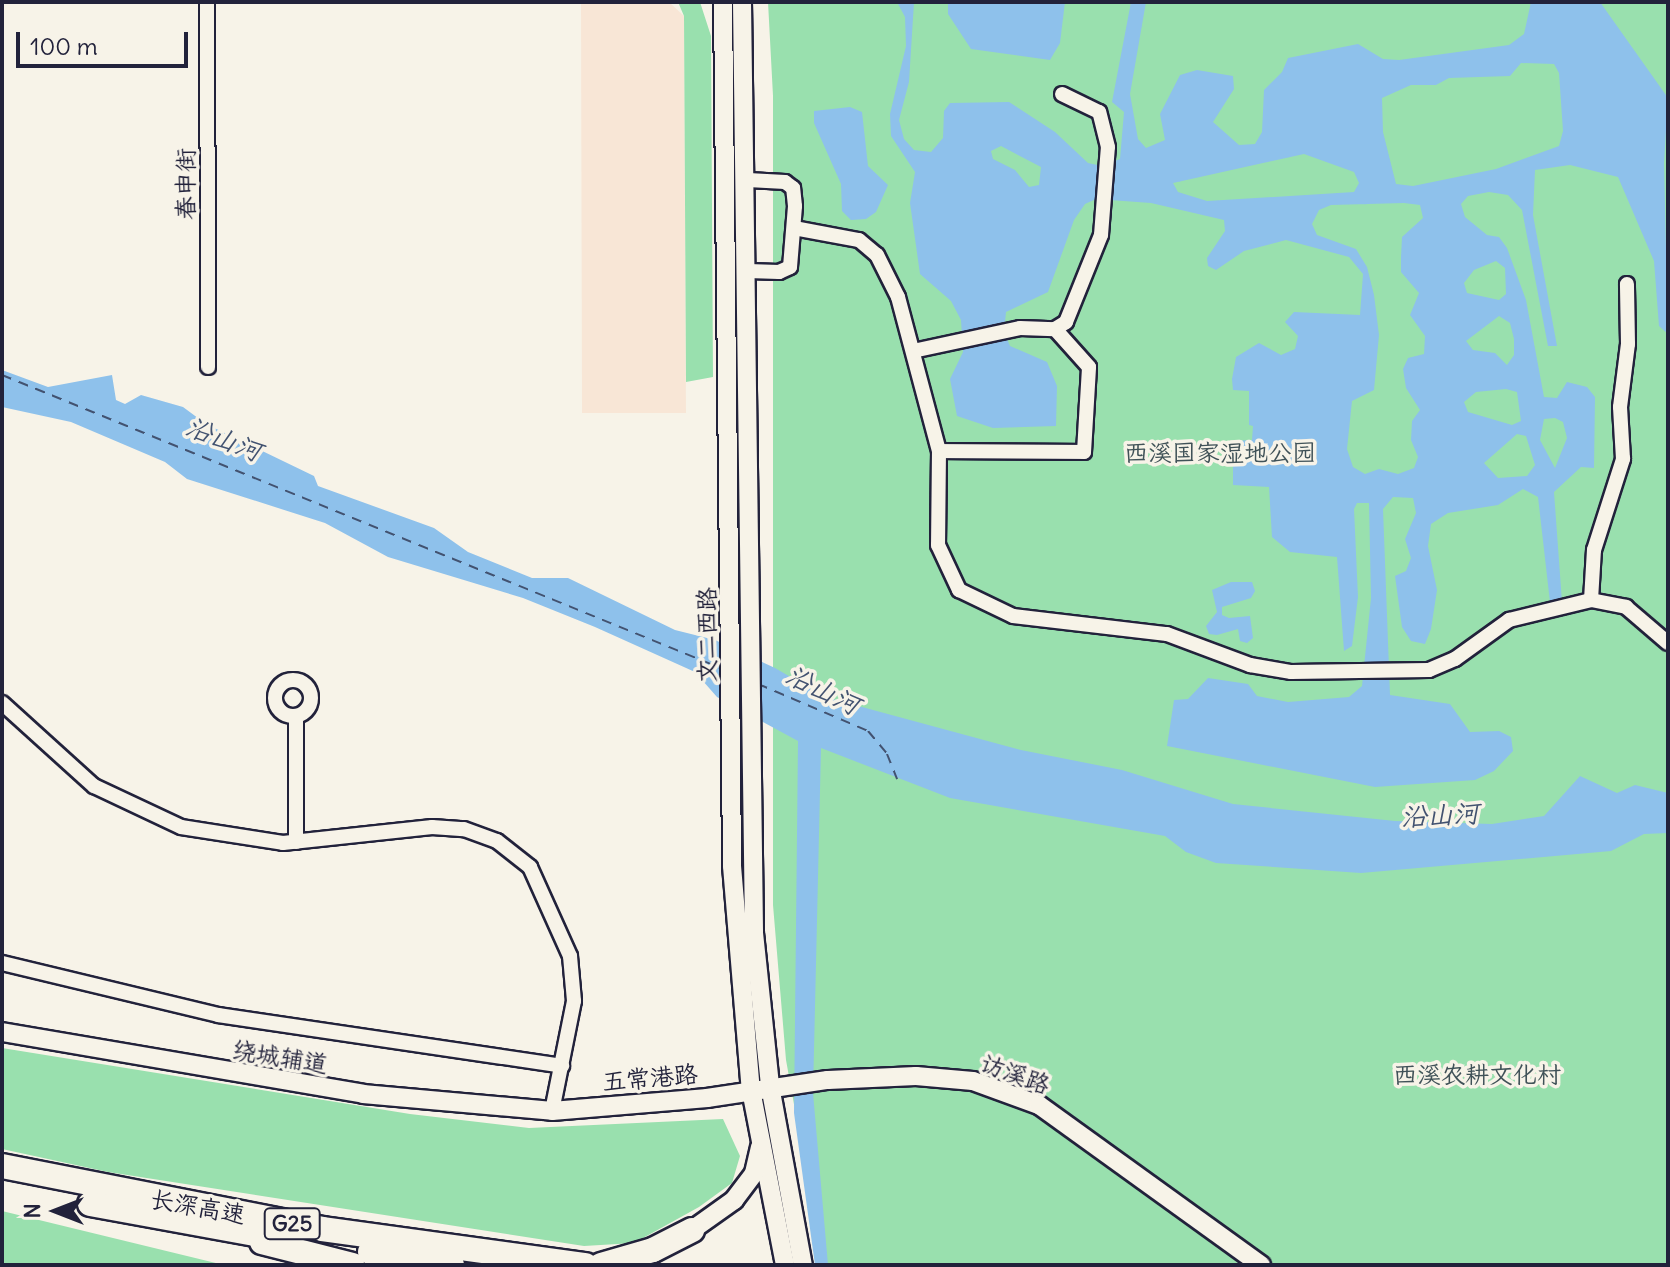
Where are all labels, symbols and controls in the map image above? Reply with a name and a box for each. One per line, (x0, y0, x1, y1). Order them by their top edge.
scale bar (20, 16, 192, 66)
text: 100 m (30, 31, 98, 61)
street label: 春申街 (172, 148, 200, 220)
water label: 沿山河 (182, 410, 266, 468)
park label: 西溪国家湿地公园 (1124, 439, 1316, 467)
street label: 文二西路 (693, 587, 721, 683)
water label: 沿山河 (781, 659, 865, 721)
water label: 沿山河 (1400, 797, 1480, 833)
street label: 绕城辅道 (230, 1035, 330, 1079)
street label: 访溪路 (976, 1048, 1054, 1100)
street label: 五常港路 (601, 1059, 699, 1097)
park label: 西溪农耕文化村 (1393, 1061, 1561, 1089)
north arrow (16, 1171, 96, 1251)
street label: 长深高速 (148, 1184, 248, 1230)
text: N (18, 1203, 46, 1219)
road number: G25 (262, 1206, 322, 1242)

